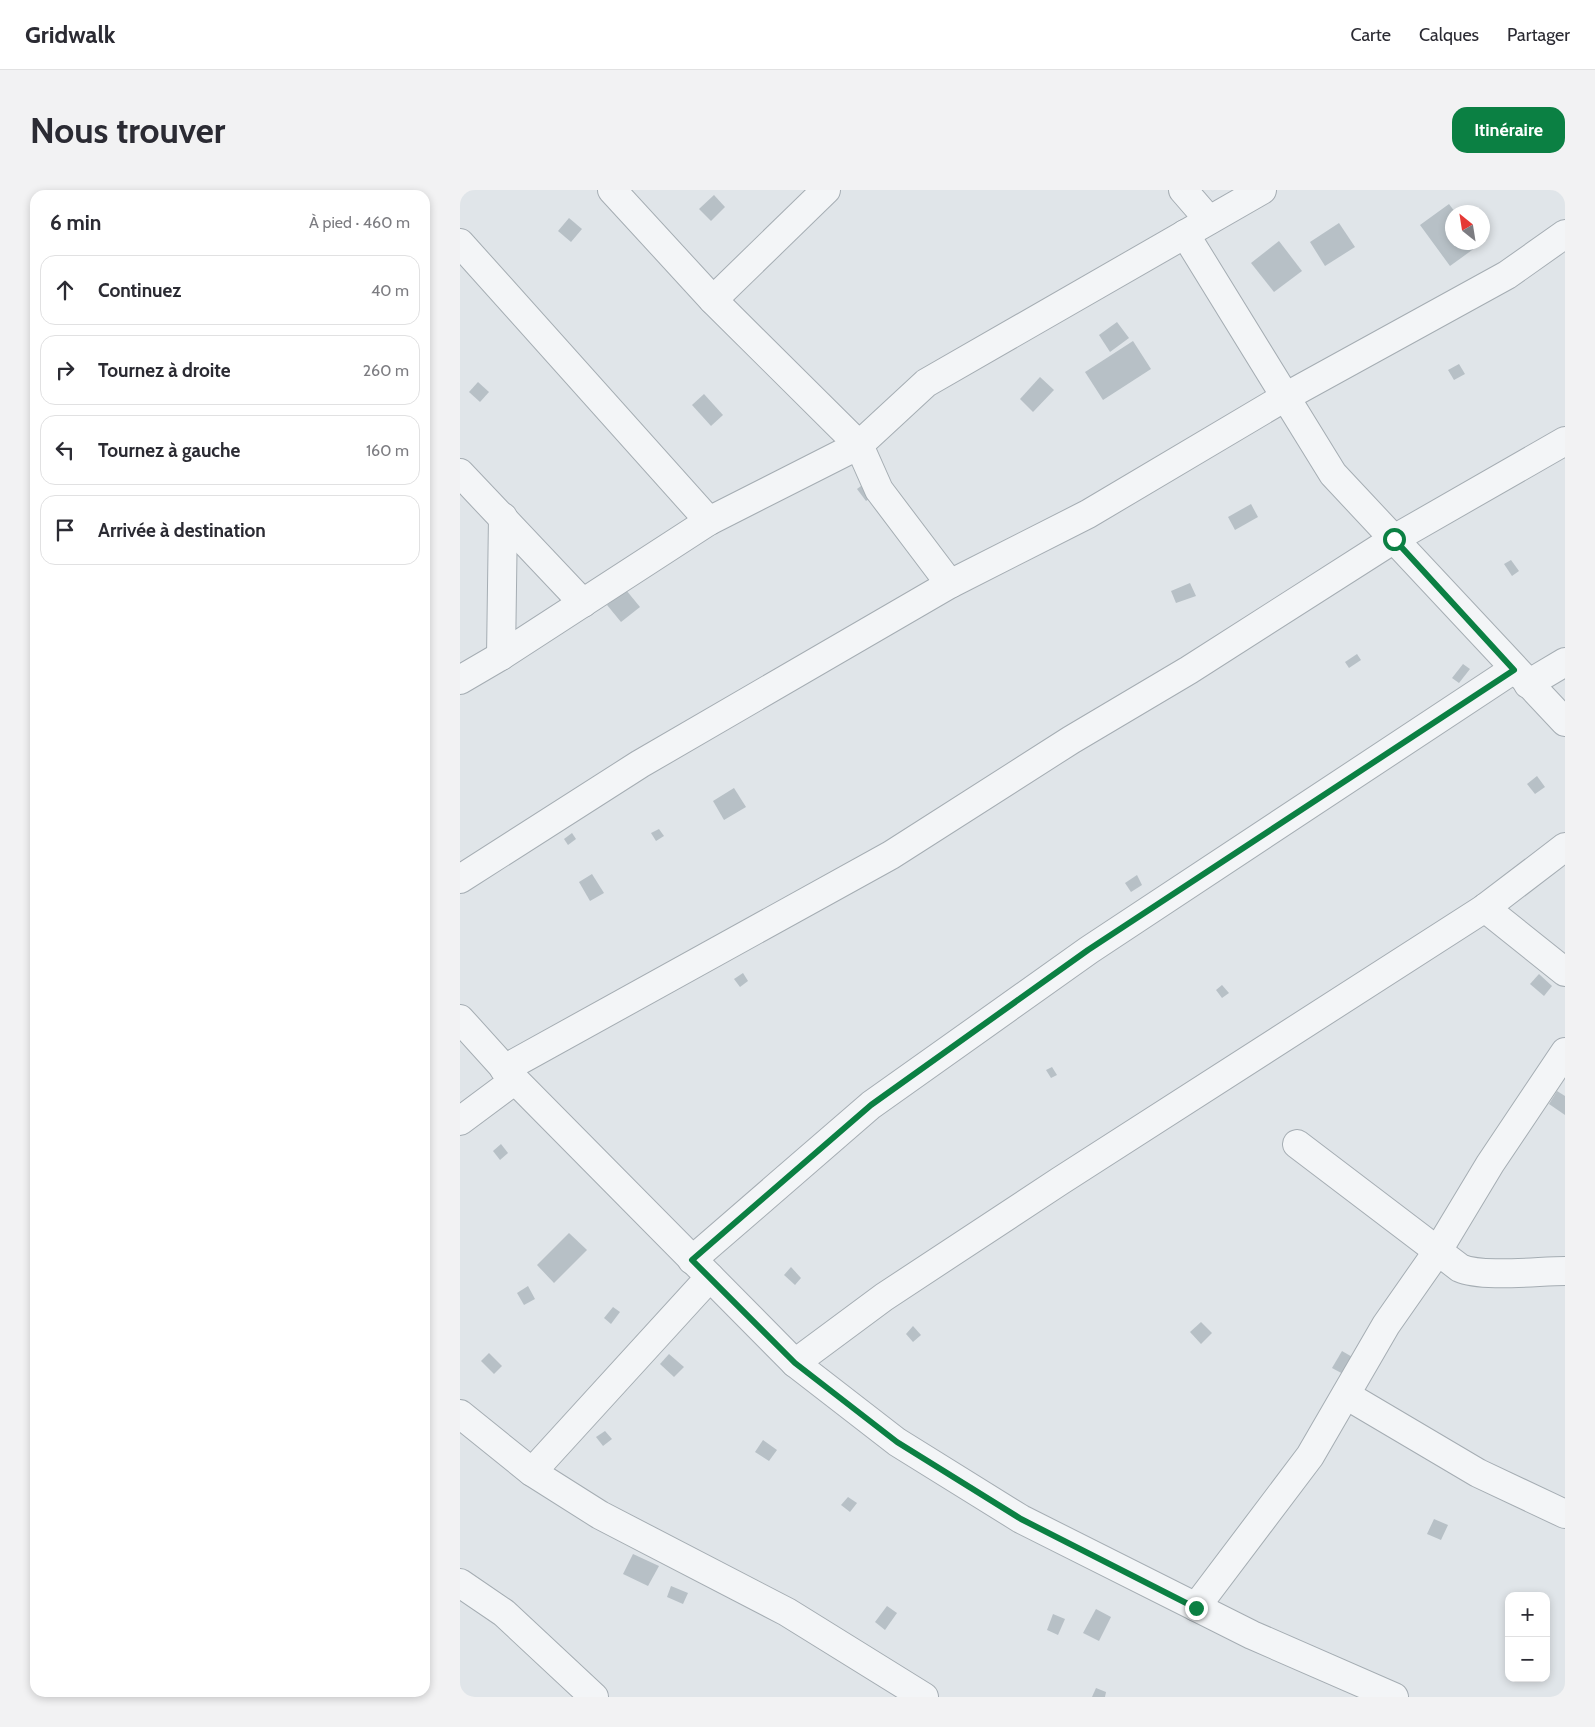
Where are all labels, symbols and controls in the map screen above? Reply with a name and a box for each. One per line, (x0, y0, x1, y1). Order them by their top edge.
text: Gridwalk (25, 20, 115, 49)
text: Carte (1350, 24, 1391, 46)
text: Calques (1419, 24, 1479, 46)
text: Partager (1507, 24, 1570, 46)
button: Itinéraire (1452, 107, 1565, 153)
text: Nous trouver (30, 109, 225, 152)
north arrow (1445, 205, 1490, 250)
text: 6 min (50, 210, 101, 235)
text: À pied · 460 m (309, 213, 410, 232)
icon: ahead (51, 276, 79, 304)
text: Continuez (98, 279, 181, 302)
text: 40 m (371, 281, 409, 300)
icon: right (51, 356, 79, 384)
text: Tournez à droite (98, 359, 231, 382)
text: 260 m (363, 361, 409, 380)
icon: left (51, 436, 79, 464)
text: Tournez à gauche (98, 439, 240, 462)
text: 160 m (366, 441, 409, 460)
icon: arrive (51, 516, 79, 544)
text: Arrivée à destination (98, 519, 266, 542)
route start (1383, 528, 1406, 551)
map controls (1505, 1592, 1550, 1682)
button: + (1505, 1592, 1550, 1637)
route end (1185, 1597, 1208, 1620)
button: − (1505, 1637, 1550, 1682)

